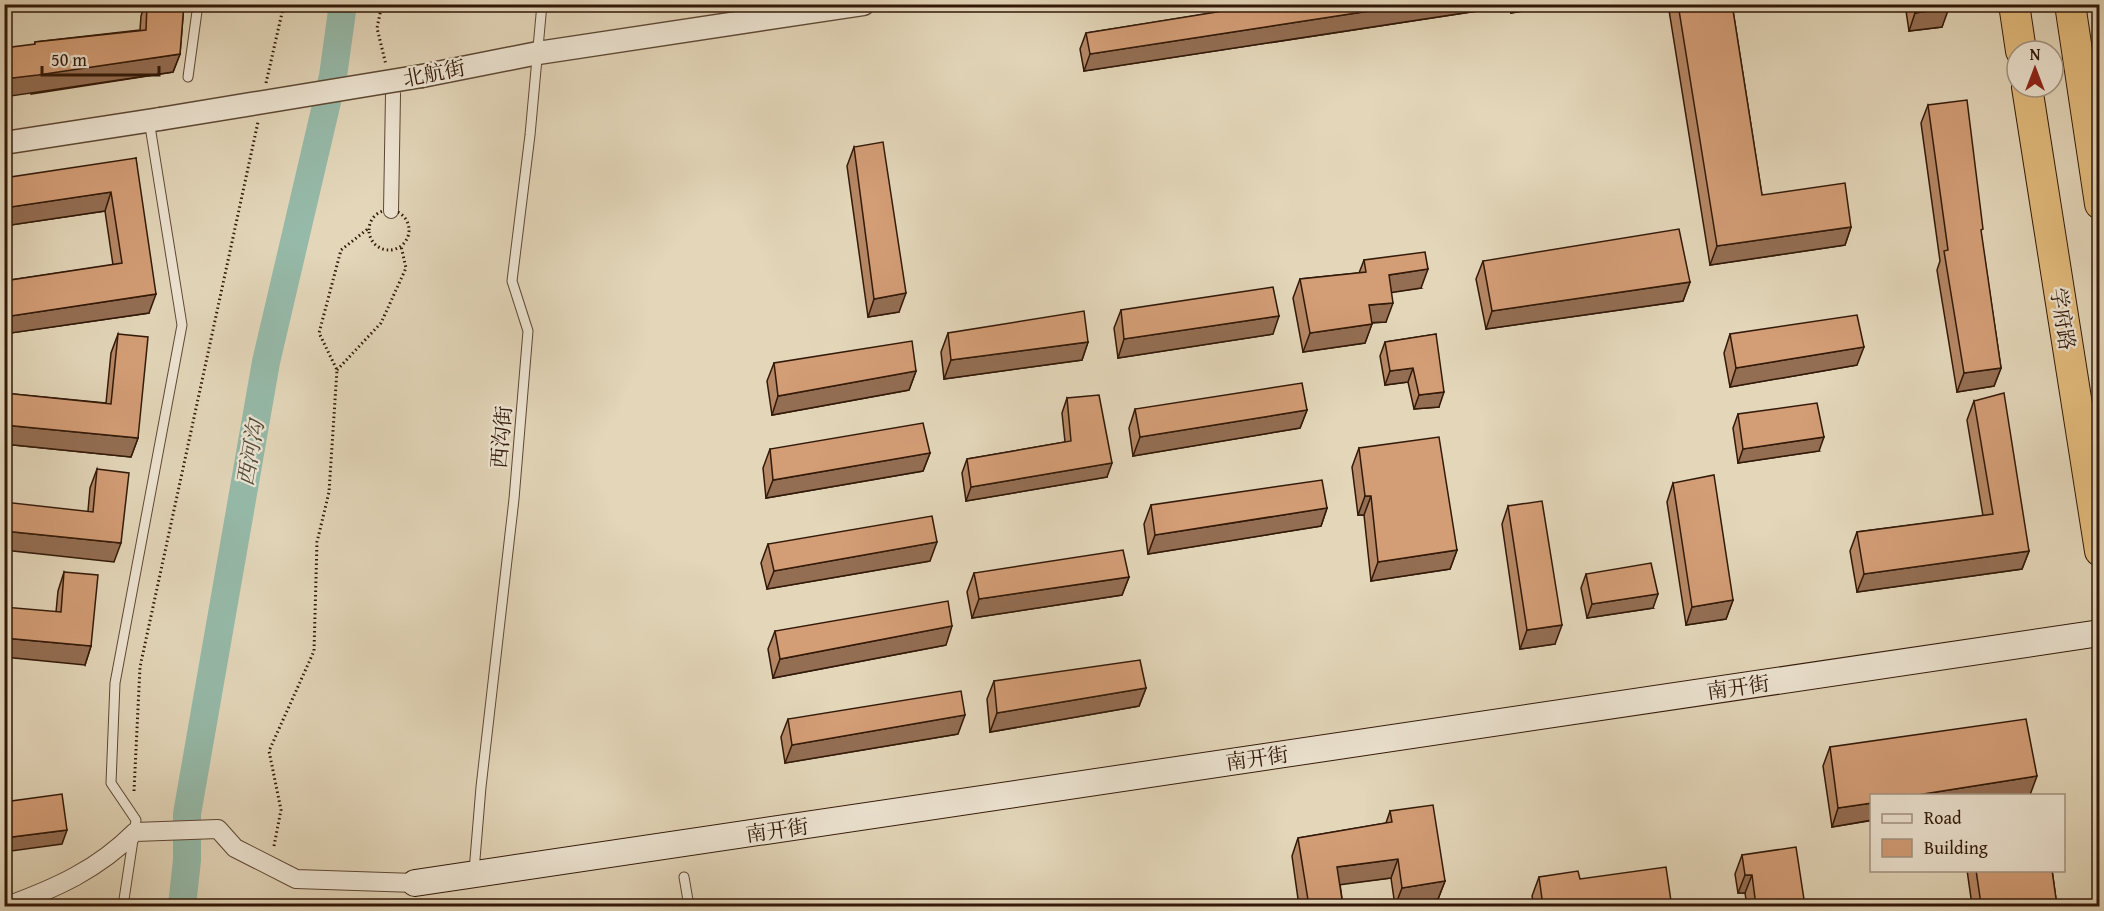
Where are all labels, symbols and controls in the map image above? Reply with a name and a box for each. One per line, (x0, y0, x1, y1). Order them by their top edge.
scale bar (42, 39, 159, 77)
north arrow (2005, 39, 2065, 99)
text: N (2030, 42, 2041, 66)
text: 50 m (51, 46, 87, 73)
street label: 北航街 (400, 52, 468, 94)
street label: 学府路 (2043, 285, 2083, 353)
street label: 西沟街 (483, 404, 519, 470)
water label: 西河沟 (229, 415, 272, 488)
street label: 南开街 (1705, 667, 1771, 707)
street label: 南开街 (1224, 738, 1290, 778)
legend (1870, 794, 2065, 872)
text: Road (1924, 804, 1962, 831)
street label: 南开街 (744, 810, 810, 850)
text: Building (1924, 834, 1988, 861)

